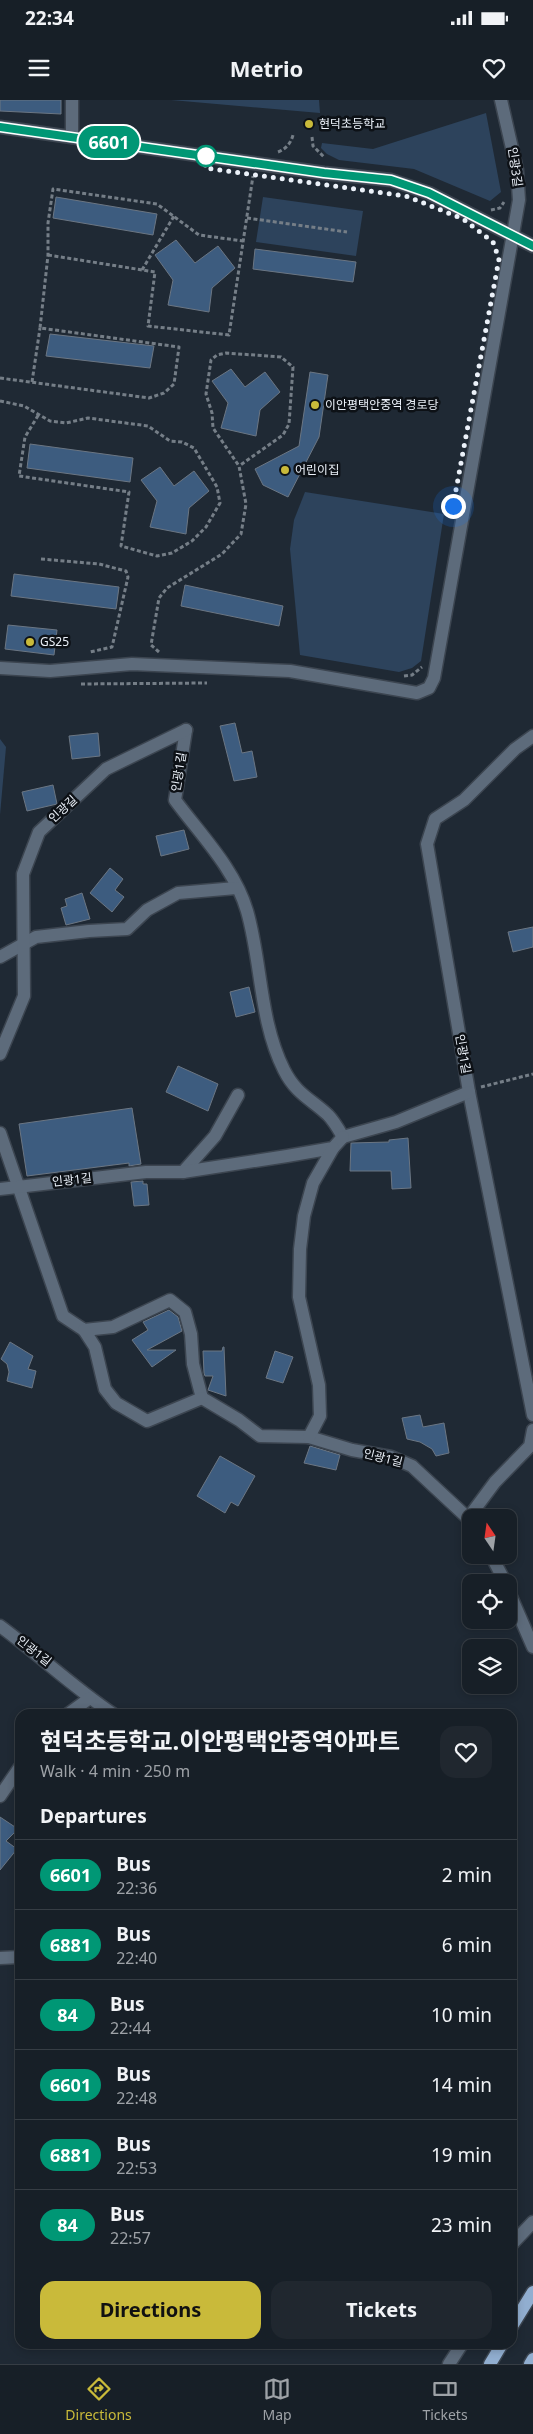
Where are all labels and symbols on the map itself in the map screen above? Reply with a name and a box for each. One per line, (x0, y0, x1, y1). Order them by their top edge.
place label: 현덕초등학교 (319, 115, 385, 132)
marker: 현덕초등학교 (303, 118, 315, 130)
line badge: 6601 (74, 126, 144, 158)
unlabelled marker (195, 145, 217, 167)
street label: 인광3길 (504, 146, 527, 188)
place label: 이안평택안중역 경로당 (325, 396, 439, 413)
marker: 이안평택안중역 경로당 (309, 399, 321, 411)
place label: 어린이집 (295, 461, 339, 478)
marker: 어린이집 (279, 464, 291, 476)
your location (441, 494, 466, 519)
place label: GS25 (40, 633, 69, 650)
marker: GS25 (24, 636, 36, 648)
street label: 인광1길 (167, 751, 190, 793)
street label: 인광길 (45, 791, 81, 826)
street label: 인광1길 (452, 1033, 475, 1075)
street label: 인광1길 (51, 1169, 93, 1190)
street label: 인광1길 (362, 1444, 405, 1471)
north arrow (462, 1509, 518, 1564)
street label: 인광1길 (13, 1632, 55, 1670)

